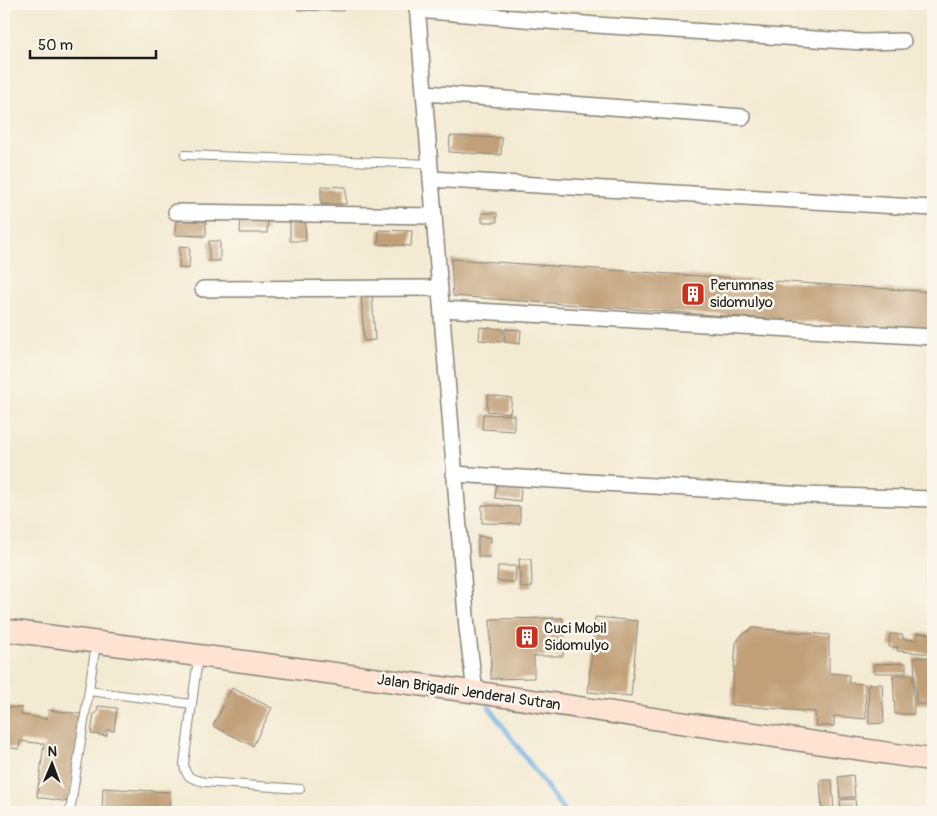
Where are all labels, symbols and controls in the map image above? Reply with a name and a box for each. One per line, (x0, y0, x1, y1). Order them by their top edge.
scale bar (30, 28, 156, 60)
text: 50 m (38, 36, 73, 55)
place label: Perumnas sidomulyo (710, 276, 774, 312)
building icon: Perumnas sidomulyo (680, 281, 706, 307)
place label: Cuci Mobil Sidomulyo (544, 619, 609, 655)
building icon: Cuci Mobil Sidomulyo (514, 624, 540, 650)
street label: Jalan Brigadir Jenderal Sutran (376, 670, 562, 715)
north arrow (28, 738, 78, 788)
text: N (47, 743, 57, 760)

